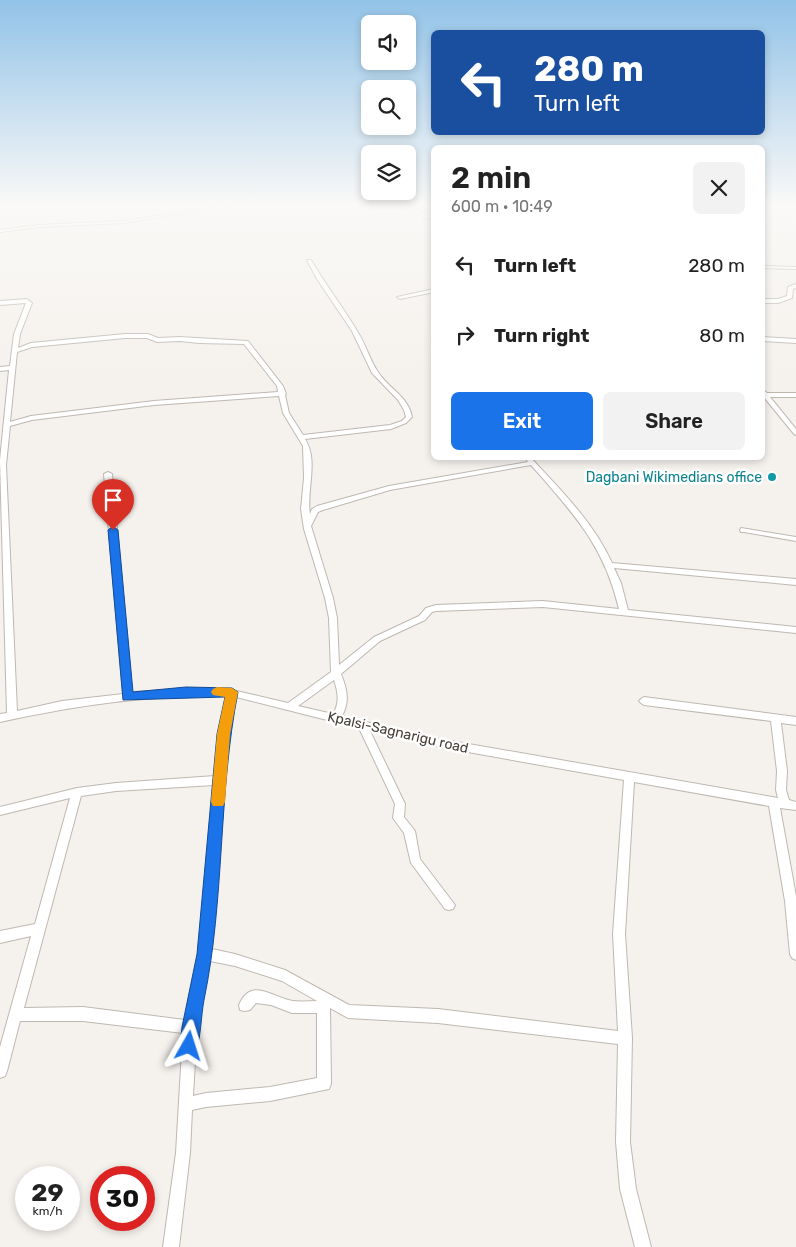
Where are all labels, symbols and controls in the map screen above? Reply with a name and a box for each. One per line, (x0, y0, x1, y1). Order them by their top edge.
map controls (361, 15, 416, 200)
button: sound (361, 15, 416, 70)
text: 280 m (534, 48, 644, 90)
icon: left (451, 50, 516, 115)
button: search (361, 80, 416, 135)
text: Turn left (534, 90, 620, 117)
button: layers (361, 145, 416, 200)
text: 2 min (451, 160, 531, 196)
button: close (693, 162, 745, 214)
text: 600 m · 10:49 (451, 197, 553, 216)
icon: left (451, 251, 479, 279)
text: Turn left (494, 254, 576, 277)
text: 280 m (688, 254, 745, 277)
icon: right (451, 321, 479, 349)
text: Turn right (494, 324, 589, 347)
text: 80 m (699, 324, 745, 347)
button: Exit (451, 392, 593, 450)
button: Share (603, 392, 745, 450)
place label: Dagbani Wikimedians office (586, 469, 762, 486)
marker: Dagbani Wikimedians office (766, 471, 778, 483)
pin (92, 479, 134, 530)
icon: arrive (99, 486, 127, 514)
street label: Kpalsi-Sagnarigu road (326, 708, 470, 757)
position arrow (162, 1019, 214, 1071)
speed limit sign: 30 (90, 1166, 155, 1231)
text: 29 (31, 1178, 64, 1207)
text: km/h (33, 1204, 62, 1218)

